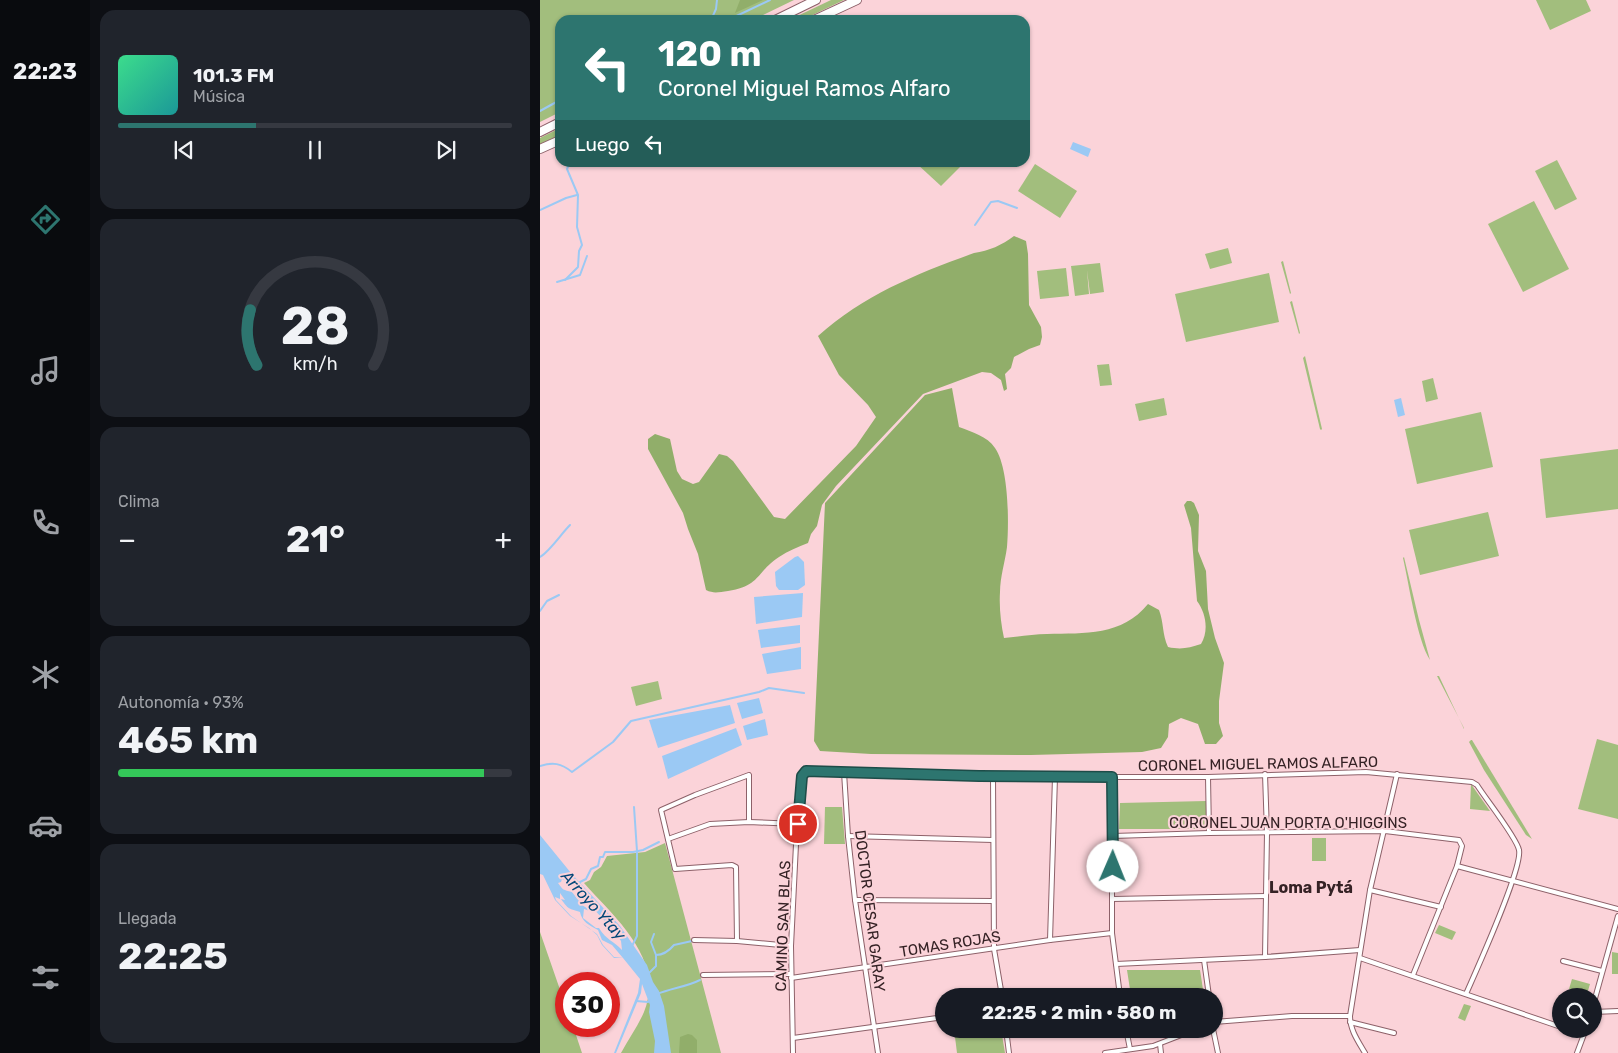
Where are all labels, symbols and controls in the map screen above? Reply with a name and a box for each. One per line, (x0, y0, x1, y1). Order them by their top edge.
text: 120 m (658, 33, 761, 75)
icon: left (575, 35, 640, 100)
text: 22:23 (13, 58, 77, 85)
text: 101.3 FM (193, 64, 274, 87)
text: Coronel Miguel Ramos Alfaro (658, 75, 951, 102)
text: Música (193, 87, 245, 106)
icon: left (640, 130, 668, 158)
text: Luego (575, 133, 630, 156)
icon: previous (170, 136, 198, 164)
icon: pause (301, 136, 329, 164)
icon: next (432, 136, 460, 164)
icon: directions (28, 202, 63, 237)
text: 28 (280, 295, 350, 357)
icon: music (28, 353, 63, 388)
text: km/h (293, 353, 337, 374)
text: Clima (118, 492, 159, 511)
icon: phone (28, 505, 63, 540)
text: 21° (286, 516, 345, 562)
text: − (118, 523, 136, 556)
text: + (495, 523, 512, 556)
icon: climate (28, 657, 63, 692)
text: Autonomía · 93% (118, 693, 244, 712)
text: 465 km (118, 717, 258, 763)
street label: CORONEL MIGUEL RAMOS ALFARO (1138, 753, 1378, 775)
pin (777, 803, 819, 845)
icon: car (28, 808, 63, 843)
icon: arrive (784, 810, 812, 838)
street label: CORONEL JUAN PORTA O'HIGGINS (1169, 814, 1407, 832)
street label: DOCTOR CESAR GARAY (851, 829, 889, 993)
position arrow (1086, 840, 1138, 892)
street label: CAMINO SAN BLAS (772, 860, 794, 992)
water label: Arroyo Ytay (557, 866, 631, 945)
district label: Loma Pytá (1269, 878, 1353, 897)
text: Llegada (118, 909, 177, 928)
street label: TOMAS ROJAS (898, 927, 1002, 961)
text: 22:25 (118, 933, 228, 979)
icon: filters (28, 960, 63, 995)
speed limit sign: 30 (555, 972, 620, 1037)
map controls (1552, 988, 1602, 1038)
button: search (1552, 988, 1602, 1038)
text: 22:25 · 2 min · 580 m (982, 1001, 1176, 1024)

